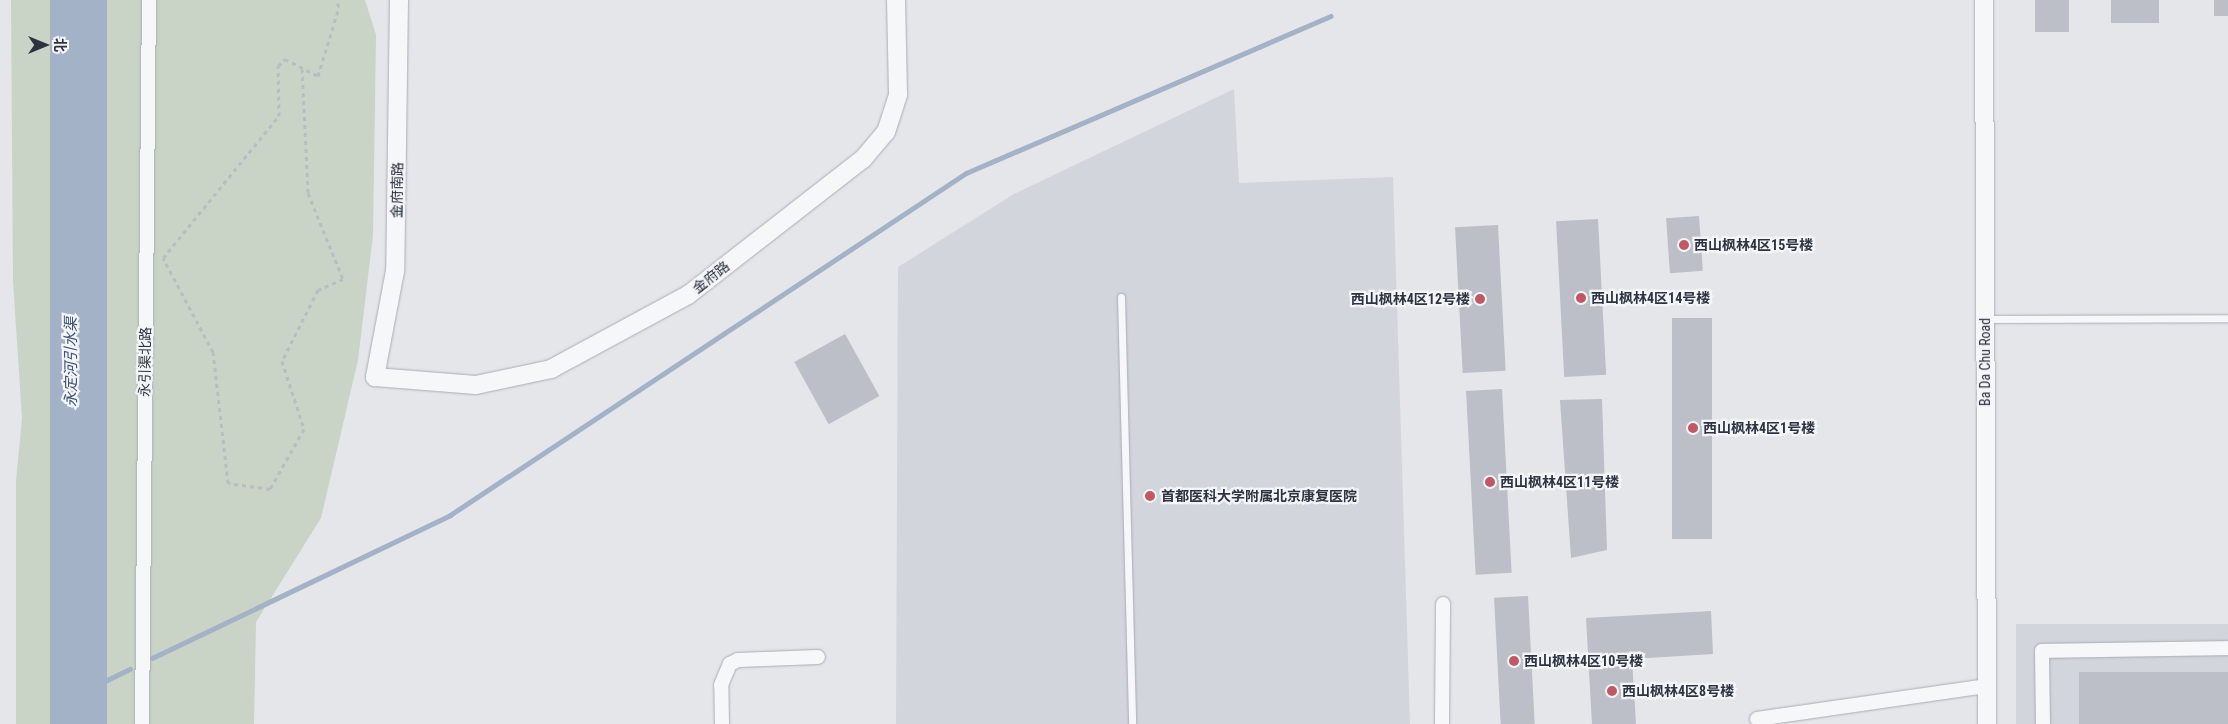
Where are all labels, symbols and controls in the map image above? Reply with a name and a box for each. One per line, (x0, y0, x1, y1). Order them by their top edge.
north arrow (20, 20, 70, 70)
text: 北 (52, 38, 68, 52)
street label: 金府南路 (388, 162, 406, 218)
place label: 西山枫林4区15号楼 (1694, 237, 1813, 253)
marker: 西山枫林4区15号楼 (1678, 239, 1690, 251)
street label: 金府路 (689, 257, 733, 297)
place label: 西山枫林4区14号楼 (1591, 290, 1710, 306)
place label: 西山枫林4区12号楼 (1351, 291, 1470, 307)
marker: 西山枫林4区14号楼 (1575, 292, 1587, 304)
marker: 西山枫林4区12号楼 (1474, 293, 1486, 305)
water label: 永定河引水渠 (63, 317, 81, 407)
street label: Ba Da Chu Road (1977, 318, 1993, 406)
street label: 永引渠北路 (136, 327, 154, 397)
place label: 西山枫林4区1号楼 (1703, 420, 1815, 436)
marker: 西山枫林4区1号楼 (1687, 422, 1699, 434)
place label: 西山枫林4区11号楼 (1500, 474, 1619, 490)
marker: 西山枫林4区11号楼 (1484, 476, 1496, 488)
place label: 首都医科大学附属北京康复医院 (1161, 488, 1357, 504)
marker: 首都医科大学附属北京康复医院 (1143, 489, 1157, 503)
place label: 西山枫林4区10号楼 (1524, 653, 1643, 669)
marker: 西山枫林4区10号楼 (1508, 655, 1520, 667)
place label: 西山枫林4区8号楼 (1622, 683, 1734, 699)
marker: 西山枫林4区8号楼 (1606, 685, 1618, 697)

